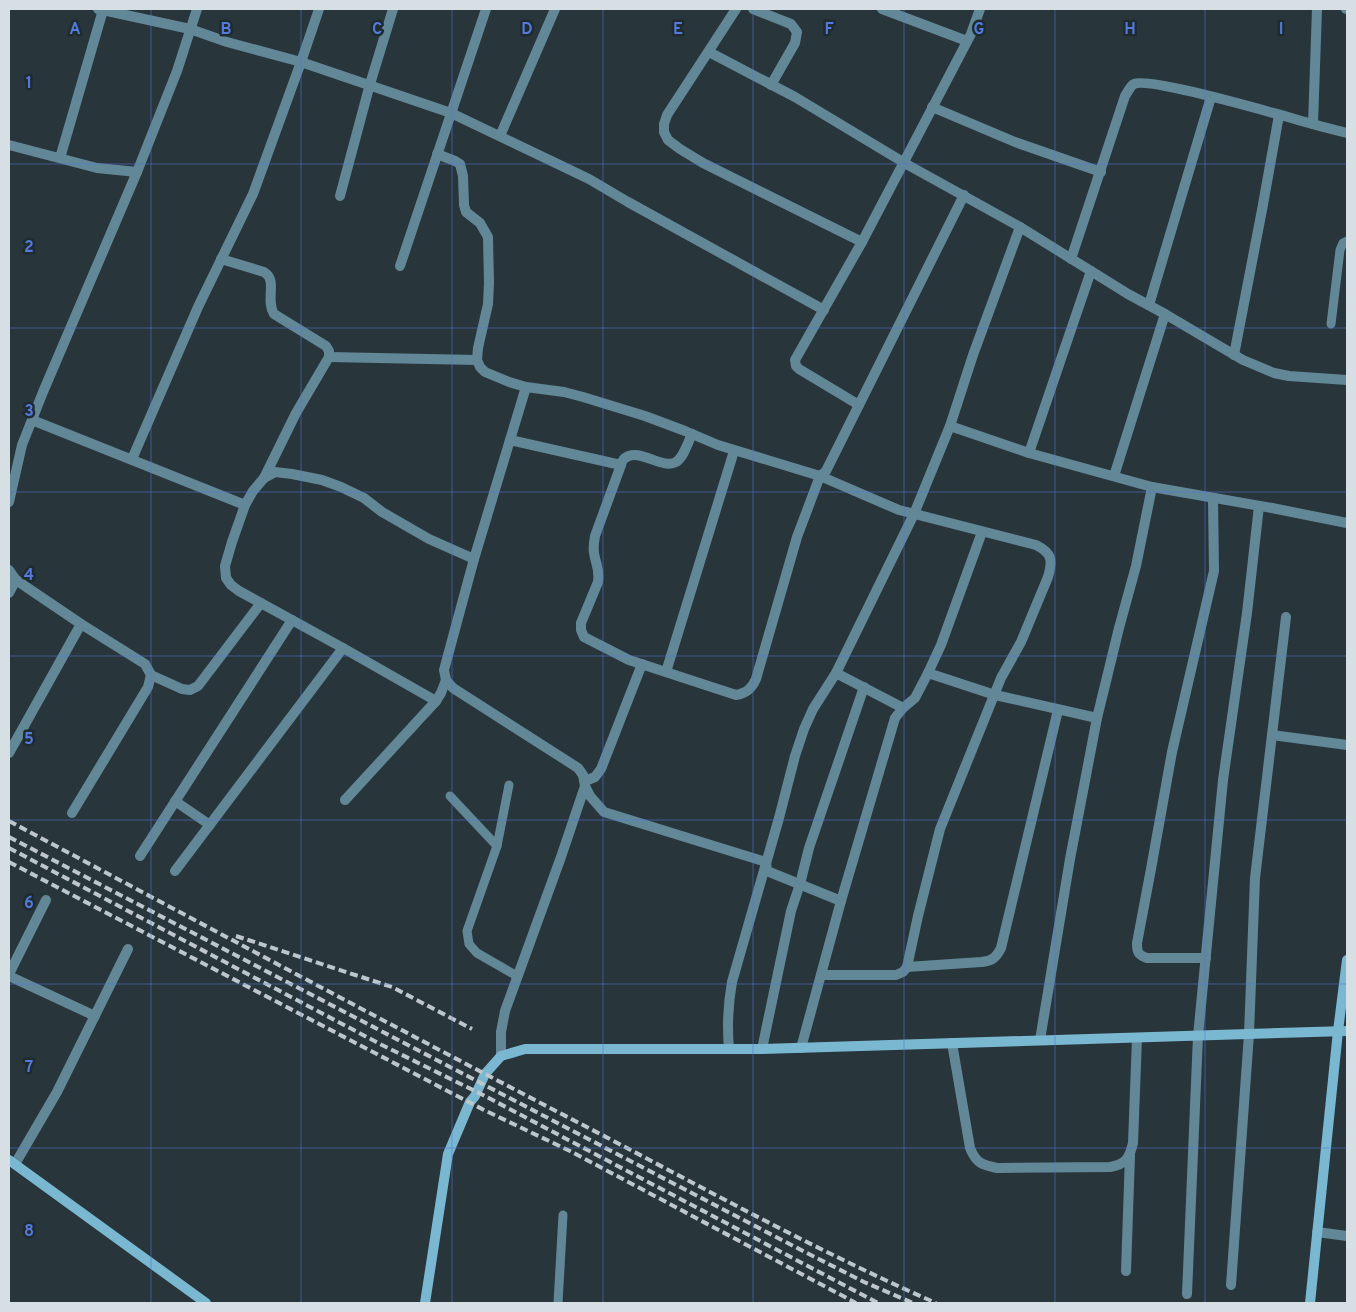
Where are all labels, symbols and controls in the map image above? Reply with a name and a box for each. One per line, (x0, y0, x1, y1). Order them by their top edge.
text: A (69, 20, 81, 40)
text: B (220, 20, 232, 40)
text: C (372, 20, 382, 40)
text: D (521, 20, 533, 40)
text: E (673, 20, 683, 40)
text: F (824, 20, 834, 40)
text: G (974, 20, 984, 40)
text: H (1124, 20, 1136, 40)
text: I (1279, 20, 1283, 40)
text: 1 (26, 74, 32, 94)
text: 2 (24, 238, 34, 258)
text: 3 (24, 402, 34, 422)
text: 4 (24, 566, 34, 586)
text: 5 (24, 730, 34, 750)
text: 6 (24, 894, 34, 914)
text: 7 (25, 1058, 33, 1078)
text: 8 (24, 1222, 34, 1242)

